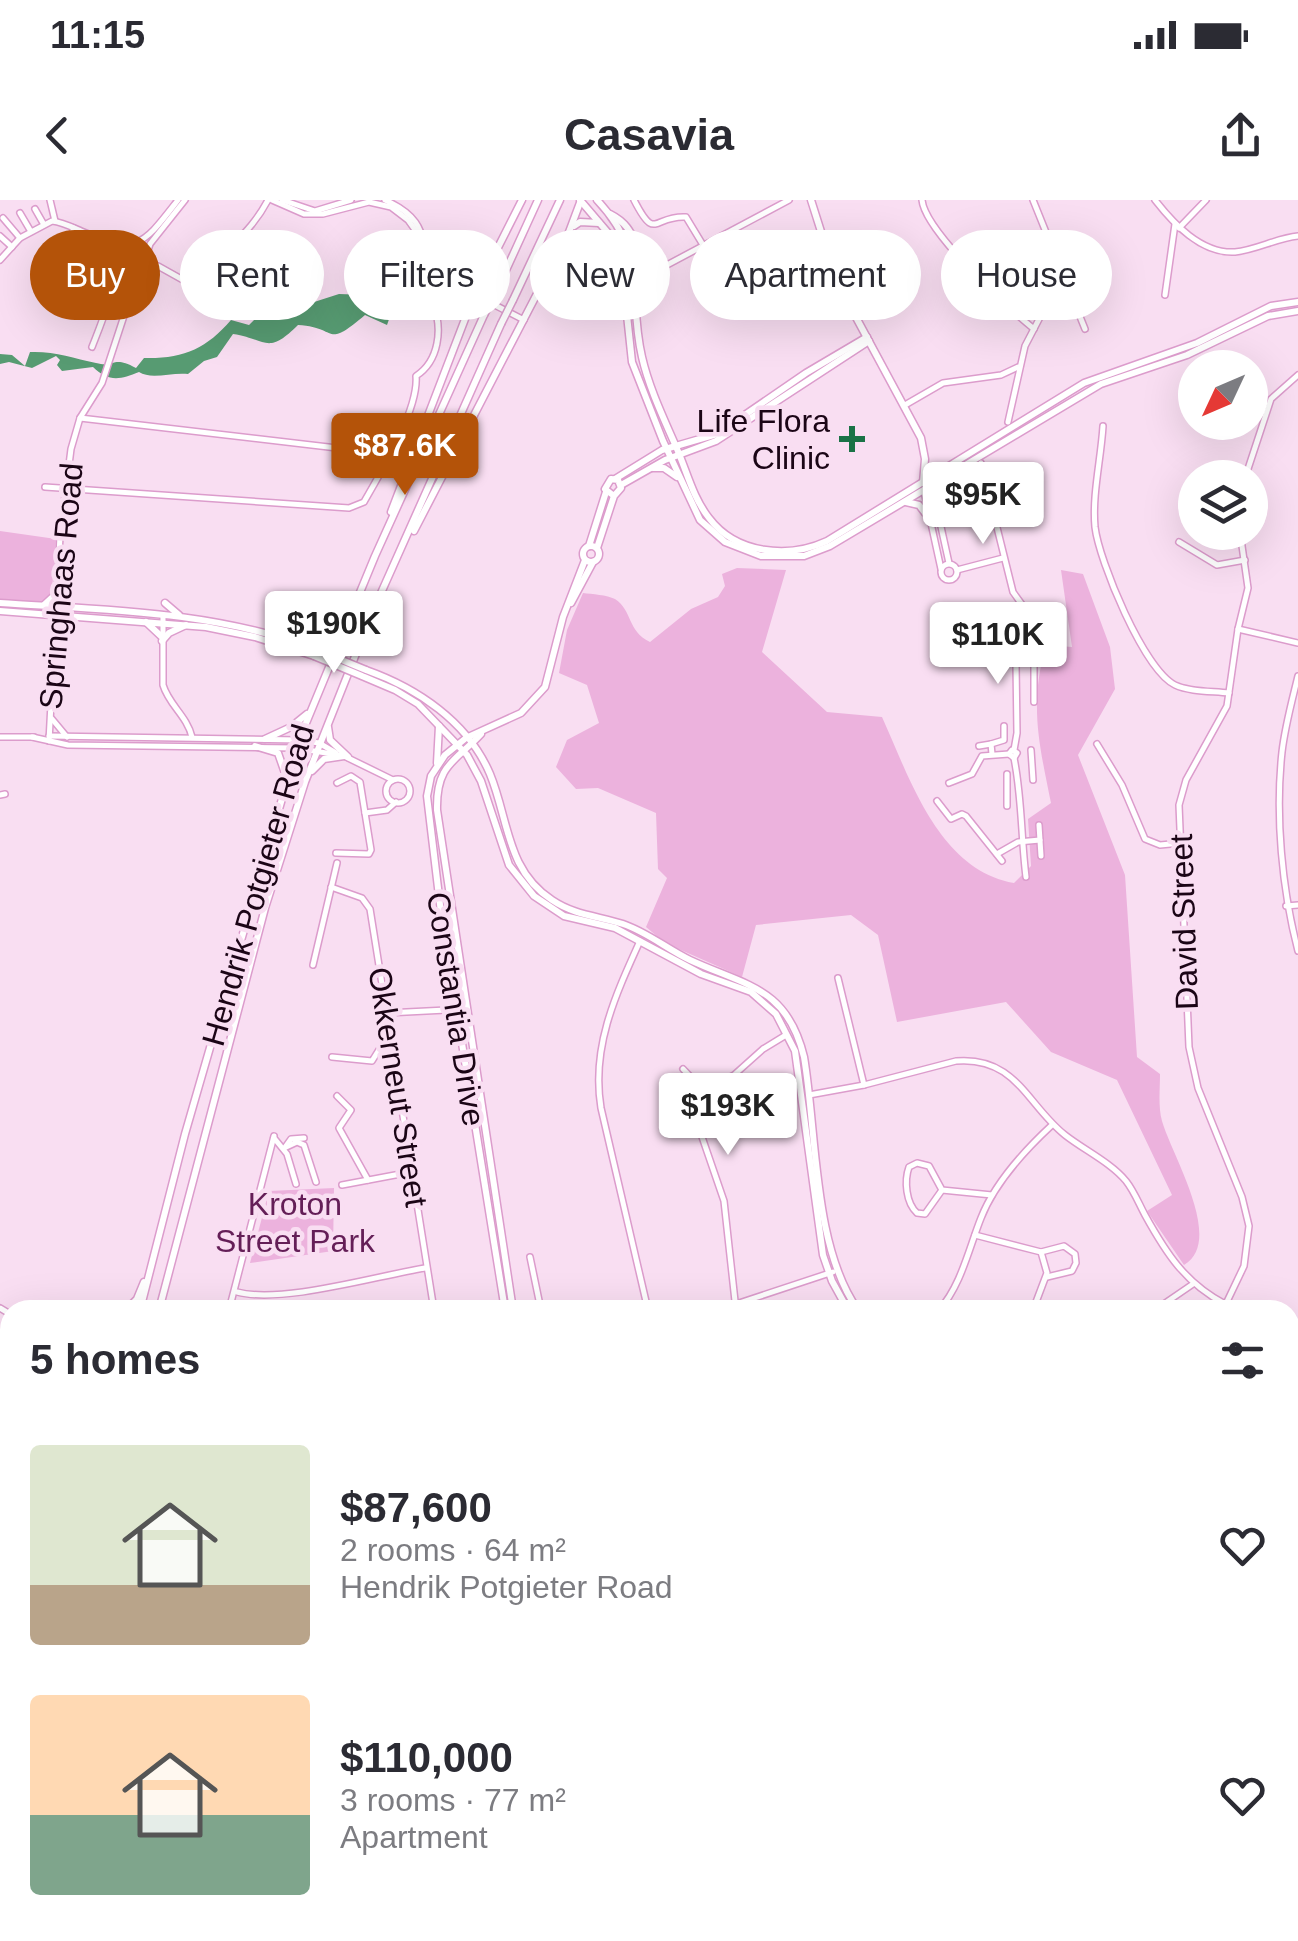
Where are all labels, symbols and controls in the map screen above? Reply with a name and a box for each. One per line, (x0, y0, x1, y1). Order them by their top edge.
text: 11:15 (50, 14, 145, 56)
icon: back (30, 108, 85, 163)
icon: share (1213, 108, 1268, 163)
text: Casavia (564, 109, 734, 160)
chip: Buy (30, 230, 160, 320)
chip: Rent (180, 230, 324, 320)
chip: Filters (344, 230, 510, 320)
chip: New (530, 230, 670, 320)
chip: Apartment (690, 230, 921, 320)
chip: House (941, 230, 1112, 320)
north arrow (1178, 350, 1268, 440)
map controls (1178, 350, 1268, 550)
place label: Life Flora Clinic (697, 403, 830, 476)
pin: $87.6K (324, 413, 486, 498)
marker: Life Flora Clinic (839, 426, 865, 452)
text: $87.6K (353, 427, 457, 463)
button: layers (1178, 460, 1268, 550)
street label: Springhaas Road (32, 461, 90, 711)
pin: $95K (924, 462, 1042, 547)
text: $95K (945, 476, 1021, 512)
pin: $190K (264, 591, 404, 676)
pin: $110K (928, 602, 1068, 687)
text: $190K (287, 605, 381, 641)
text: $110K (952, 616, 1044, 652)
street label: Hendrik Potgieter Road (195, 720, 321, 1050)
street label: David Street (1163, 833, 1205, 1011)
street label: Constantia Drive (420, 889, 492, 1129)
street label: Okkerneut Street (361, 965, 435, 1209)
pin: $193K (658, 1073, 798, 1158)
text: $193K (681, 1087, 775, 1123)
park label: Kroton Street Park (215, 1186, 376, 1259)
icon: filters (1215, 1333, 1270, 1388)
text: 5 homes (30, 1336, 200, 1383)
text: $87,600 (340, 1484, 492, 1531)
icon: home (110, 1485, 230, 1605)
icon: heart (1215, 1518, 1270, 1573)
text: 2 rooms · 64 m² (340, 1532, 566, 1568)
text: Hendrik Potgieter Road (340, 1569, 673, 1605)
text: $110,000 (340, 1734, 513, 1781)
icon: home (110, 1735, 230, 1855)
icon: heart (1215, 1768, 1270, 1823)
text: 3 rooms · 77 m² (340, 1782, 566, 1818)
text: Apartment (340, 1819, 488, 1855)

